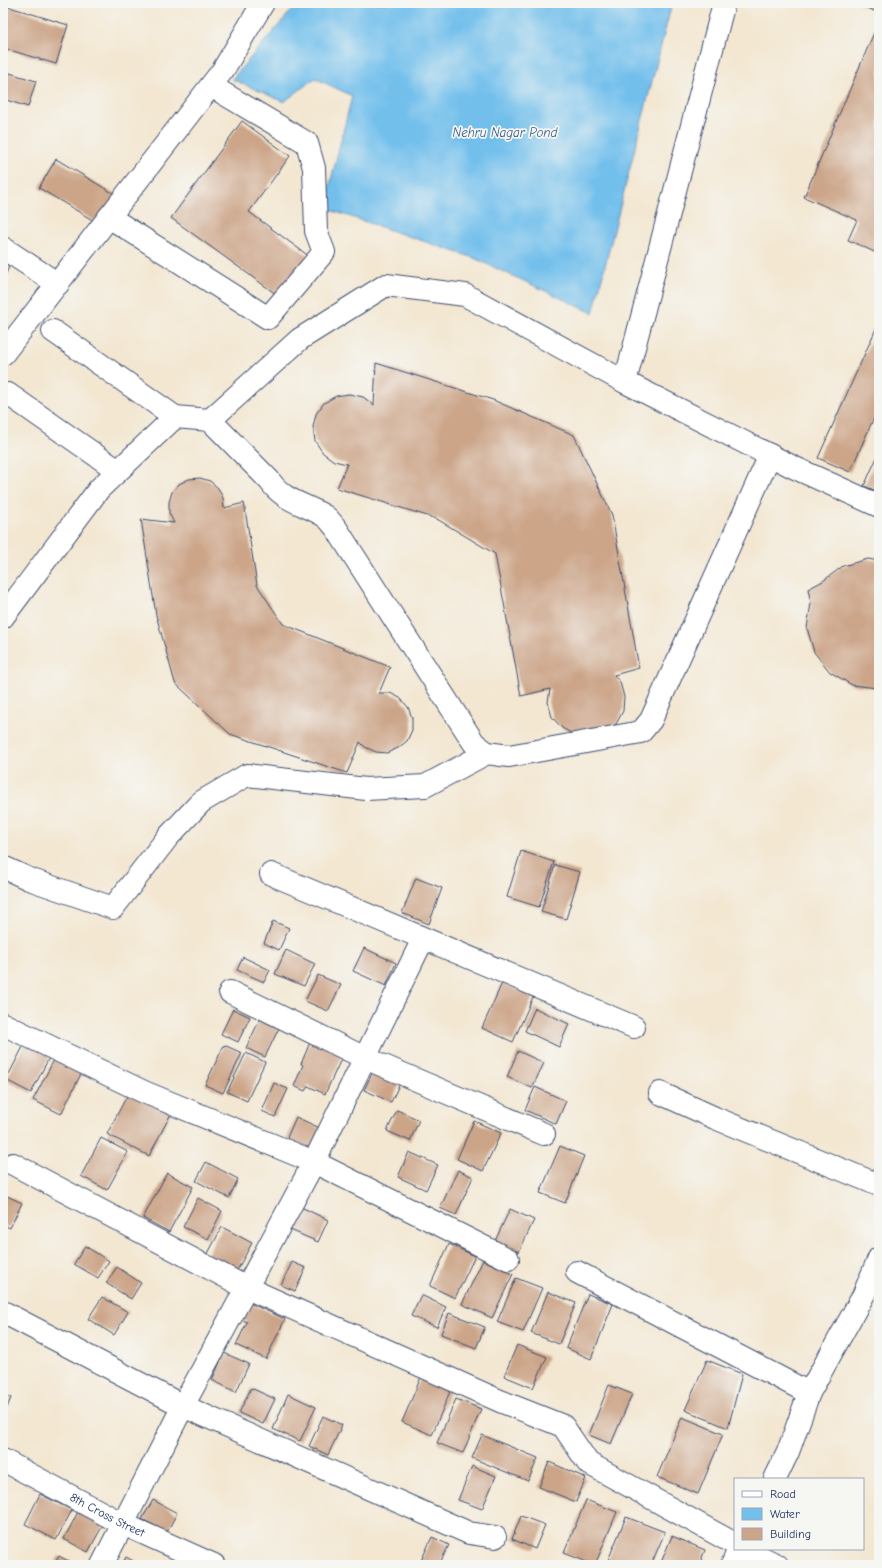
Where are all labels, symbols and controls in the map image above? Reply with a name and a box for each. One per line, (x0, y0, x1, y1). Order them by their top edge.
water label: Nehru Nagar Pond (453, 125, 559, 140)
legend (734, 1478, 864, 1550)
text: Road (770, 1487, 796, 1501)
street label: 8th Cross Street (67, 1490, 148, 1540)
text: Water (770, 1507, 800, 1521)
text: Building (770, 1527, 811, 1541)

